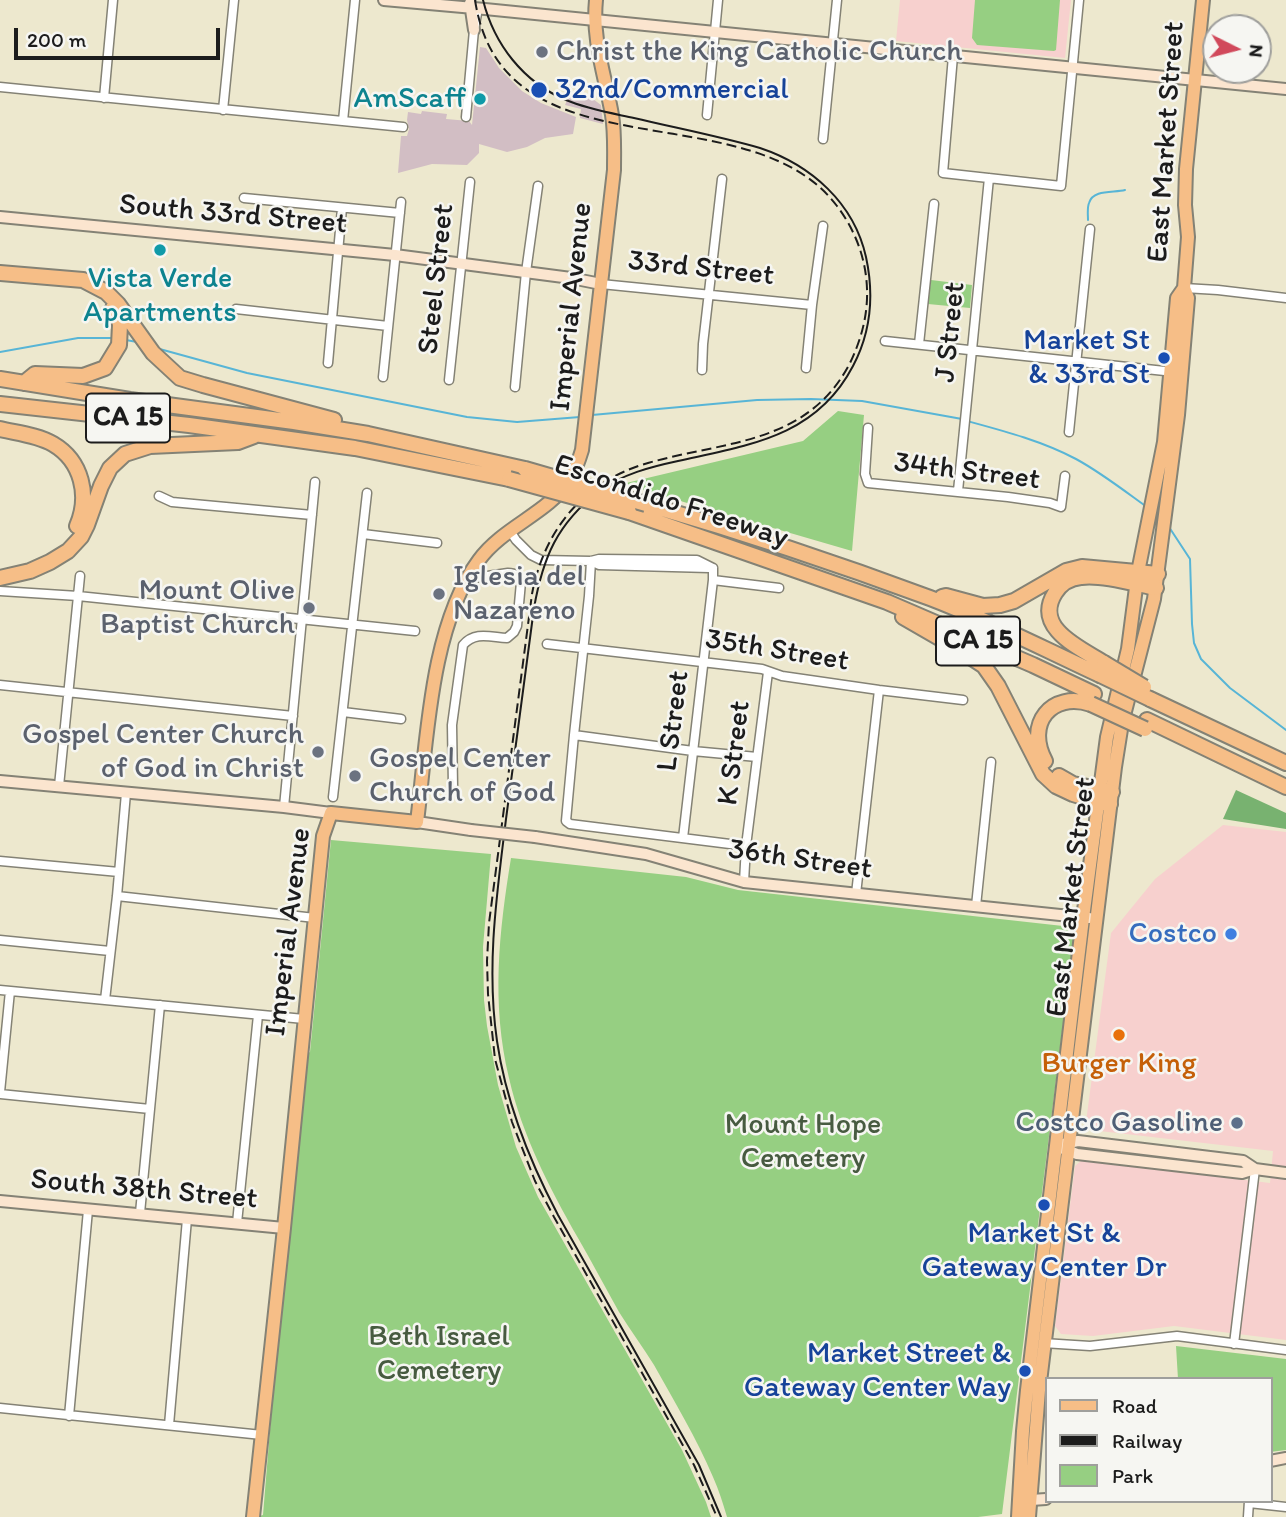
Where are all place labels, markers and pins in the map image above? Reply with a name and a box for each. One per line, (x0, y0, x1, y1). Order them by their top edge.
place label: Christ the King Catholic Church (556, 34, 962, 70)
marker: Christ the King Catholic Church (534, 44, 550, 60)
place label: 32nd/Commercial (555, 72, 789, 108)
marker: 32nd/Commercial (529, 80, 549, 100)
place label: AmScaff (354, 81, 466, 117)
marker: AmScaff (472, 91, 488, 107)
marker: Vista Verde Apartments (152, 242, 168, 258)
place label: Vista Verde Apartments (83, 261, 237, 332)
place label: Market St & 33rd St (1023, 323, 1150, 394)
marker: Market St & 33rd St (1156, 350, 1172, 366)
place label: Iglesia del Nazareno (453, 559, 585, 630)
place label: Mount Olive Baptist Church (100, 573, 295, 644)
marker: Iglesia del Nazareno (431, 586, 447, 602)
marker: Mount Olive Baptist Church (301, 600, 317, 616)
place label: Gospel Center Church of God in Christ (22, 717, 304, 788)
place label: Gospel Center Church of God (369, 741, 555, 812)
marker: Gospel Center Church of God in Christ (310, 744, 326, 760)
marker: Gospel Center Church of God (347, 768, 363, 784)
place label: Costco (1128, 916, 1217, 952)
marker: Costco (1223, 926, 1239, 942)
marker: Burger King (1111, 1027, 1127, 1043)
place label: Burger King (1041, 1046, 1197, 1082)
place label: Costco Gasoline (1015, 1105, 1223, 1141)
marker: Costco Gasoline (1229, 1115, 1245, 1131)
marker: Market St & Gateway Center Dr (1036, 1197, 1052, 1213)
place label: Market St & Gateway Center Dr (921, 1216, 1167, 1286)
place label: Market Street & Gateway Center Way (744, 1336, 1011, 1406)
marker: Market Street & Gateway Center Way (1017, 1363, 1033, 1379)

